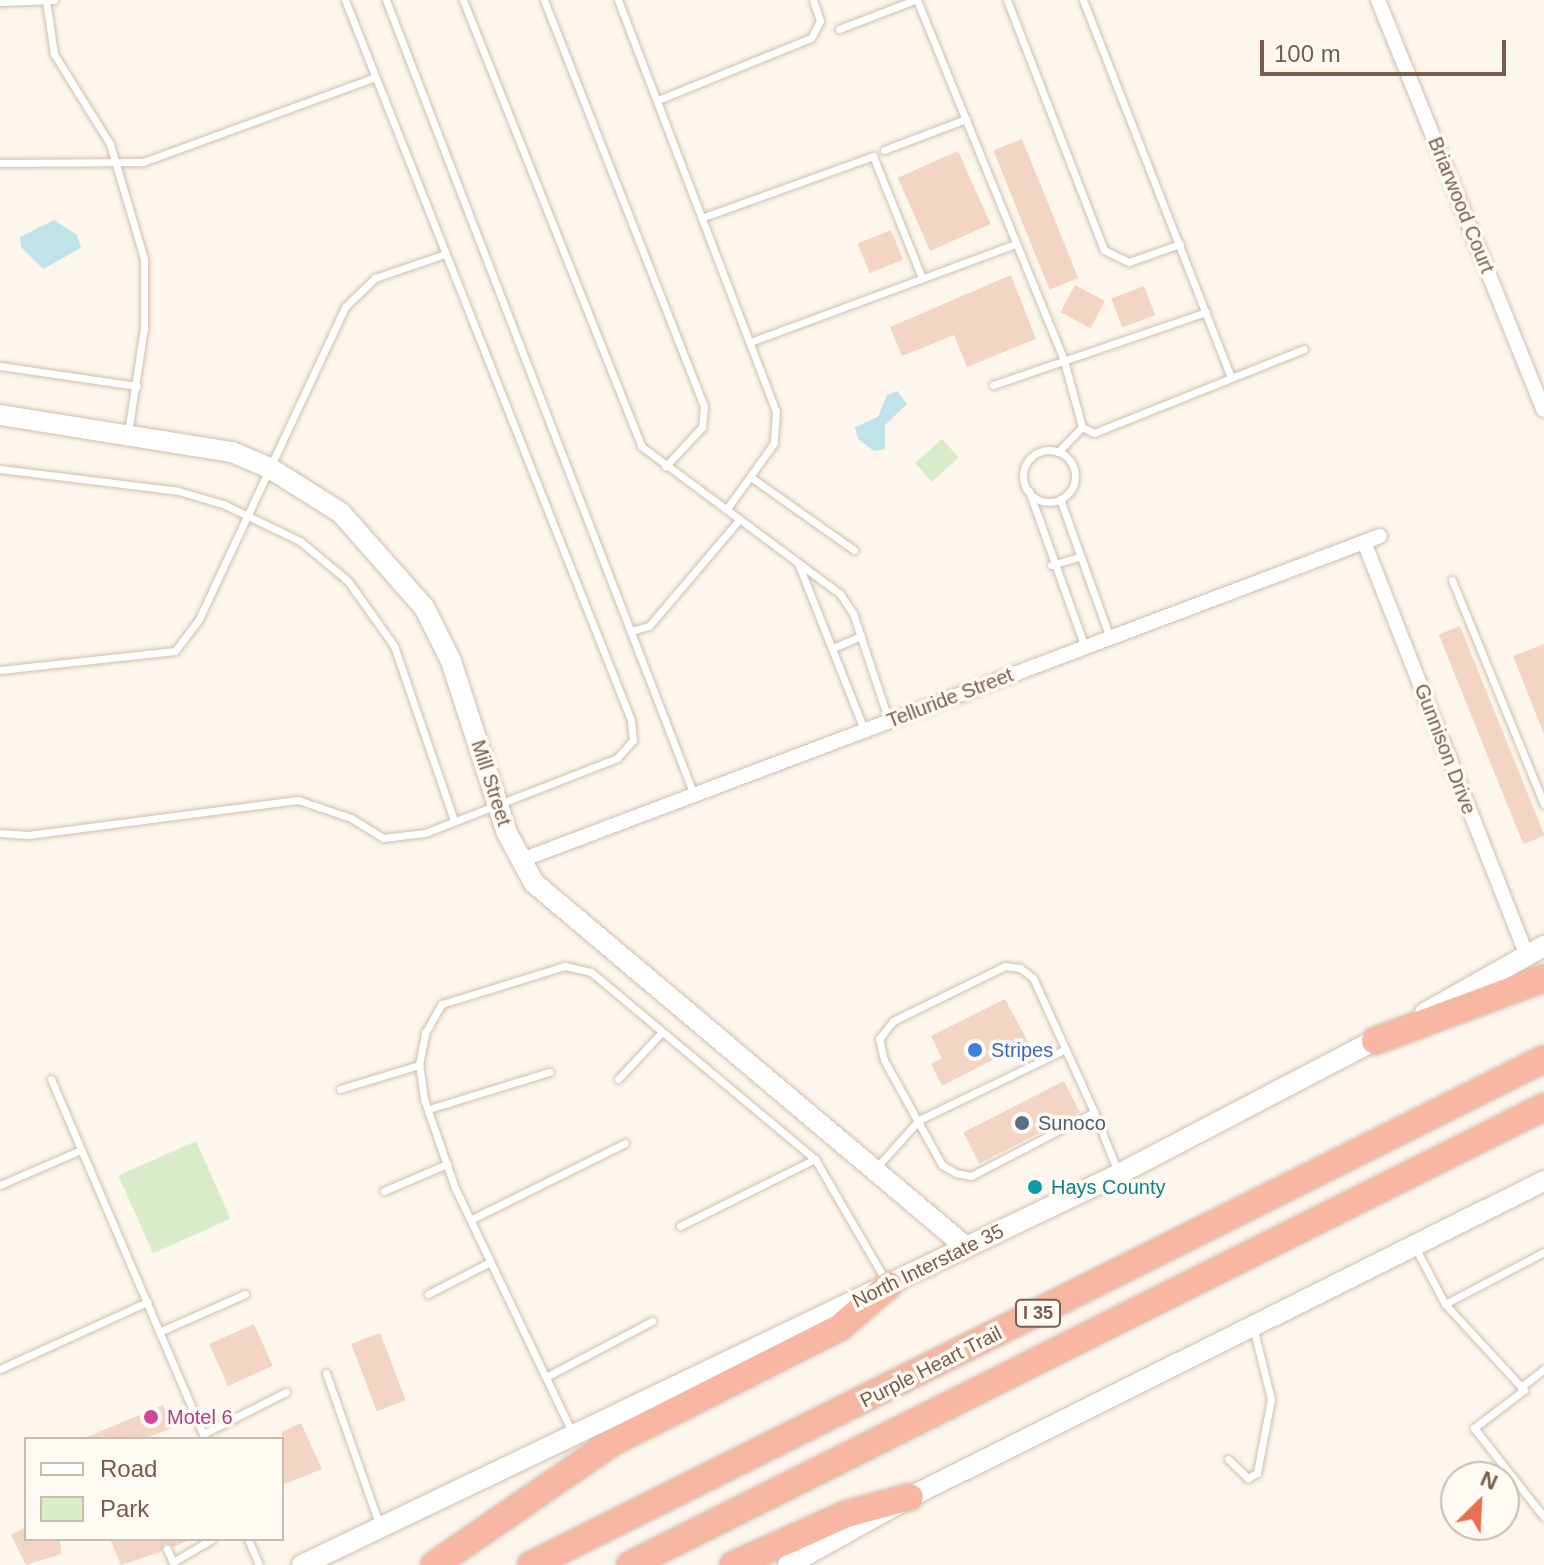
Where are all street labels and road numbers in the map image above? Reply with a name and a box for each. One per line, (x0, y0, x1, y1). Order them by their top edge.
street label: Briarwood Court (1423, 134, 1499, 276)
street label: Telluride Street (883, 663, 1017, 733)
street label: Gunnison Drive (1409, 680, 1481, 818)
street label: Mill Street (466, 737, 516, 829)
street label: North Interstate 35 (848, 1219, 1008, 1313)
road number: I 35 (1014, 1299, 1062, 1327)
street label: Purple Heart Trail (856, 1321, 1006, 1413)

